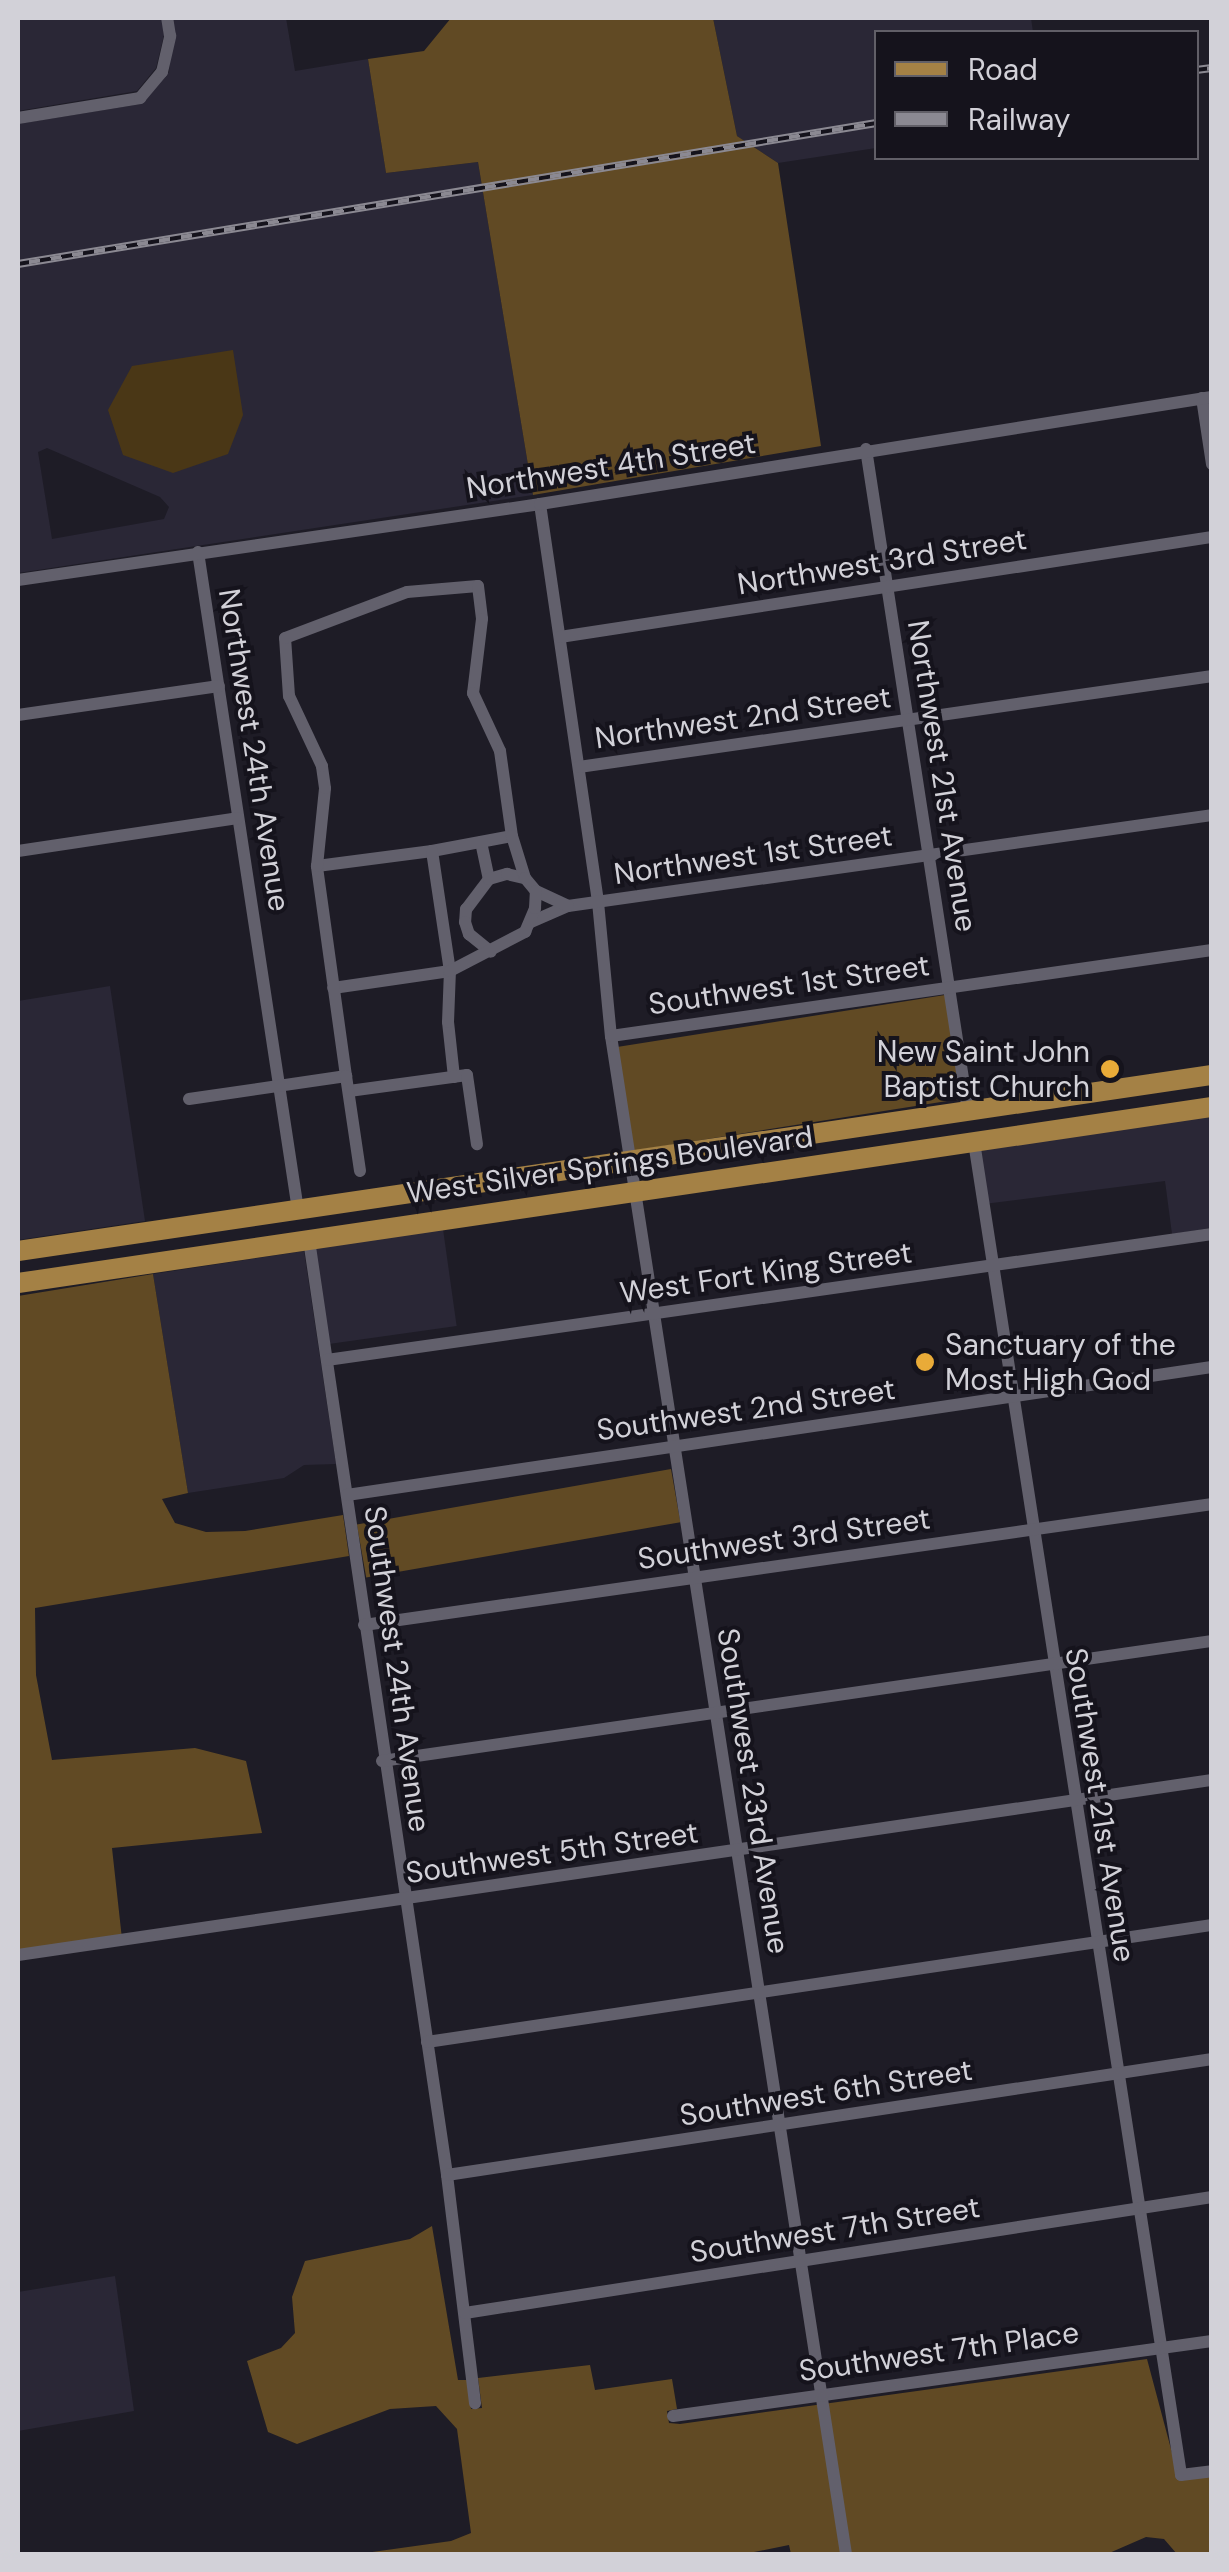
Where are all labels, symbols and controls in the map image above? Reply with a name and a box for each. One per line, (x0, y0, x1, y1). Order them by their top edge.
legend (874, 30, 1199, 160)
text: Road (968, 50, 1038, 89)
text: Railway (968, 100, 1071, 139)
street label: Northwest 4th Street (464, 425, 758, 507)
street label: Northwest 3rd Street (735, 521, 1029, 603)
street label: Northwest 24th Avenue (211, 586, 297, 914)
street label: Northwest 21st Avenue (900, 618, 984, 934)
street label: Northwest 2nd Street (593, 679, 893, 757)
street label: Northwest 1st Street (612, 818, 894, 892)
street label: Southwest 1st Street (646, 947, 932, 1023)
place label: New Saint John Baptist Church (877, 1034, 1090, 1104)
marker: New Saint John Baptist Church (1099, 1058, 1121, 1080)
street label: West Silver Springs Boulevard (405, 1119, 815, 1211)
street label: West Fort King Street (618, 1235, 914, 1311)
place label: Sanctuary of the Most High God (945, 1327, 1176, 1398)
marker: Sanctuary of the Most High God (914, 1351, 936, 1373)
street label: Southwest 2nd Street (594, 1371, 898, 1449)
street label: Southwest 3rd Street (635, 1501, 933, 1577)
street label: Southwest 24th Avenue (356, 1504, 438, 1834)
street label: Southwest 23rd Avenue (709, 1626, 797, 1956)
street label: Southwest 21st Avenue (1057, 1645, 1143, 1965)
street label: Southwest 5th Street (403, 1815, 701, 1891)
street label: Southwest 6th Street (677, 2052, 975, 2134)
street label: Southwest 7th Street (688, 2189, 982, 2271)
street label: Southwest 7th Place (797, 2315, 1081, 2389)

